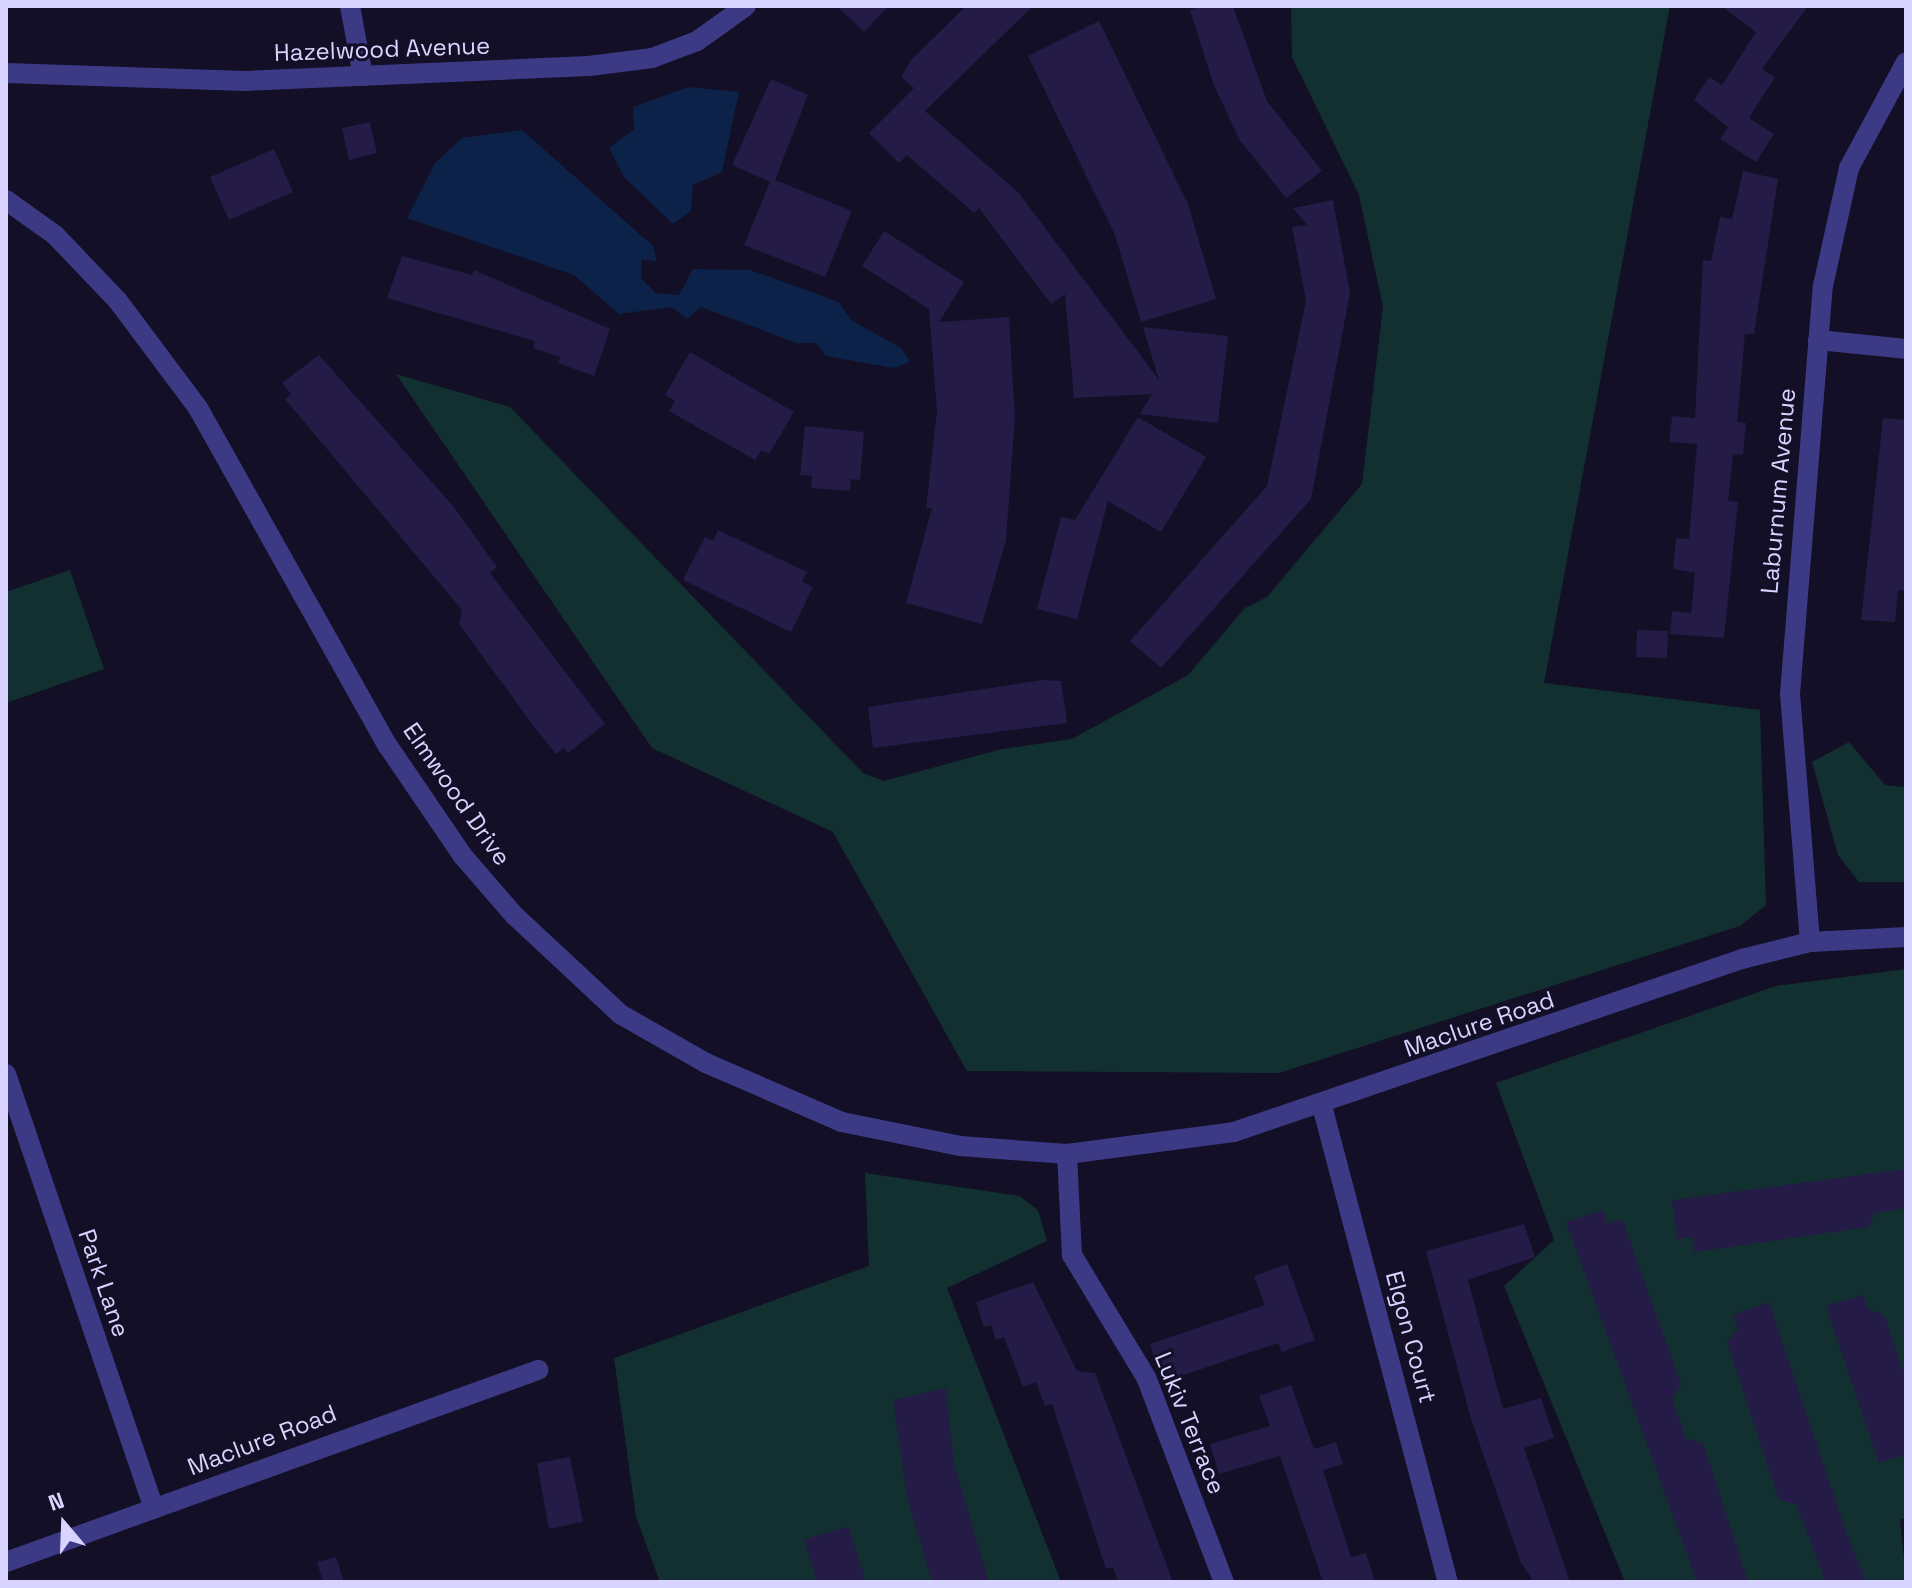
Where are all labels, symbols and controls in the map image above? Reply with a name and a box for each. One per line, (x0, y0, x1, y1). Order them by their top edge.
street label: Hazelwood Avenue (273, 31, 491, 67)
street label: Laburnum Avenue (1755, 387, 1801, 595)
street label: Elmwood Drive (397, 717, 517, 871)
street label: Maclure Road (1400, 985, 1558, 1063)
street label: Park Lane (72, 1225, 136, 1341)
street label: Elgon Court (1380, 1268, 1442, 1406)
street label: Lukiv Terrace (1148, 1348, 1232, 1498)
street label: Maclure Road (184, 1398, 340, 1482)
north arrow (24, 1484, 104, 1564)
text: N (45, 1486, 68, 1517)

